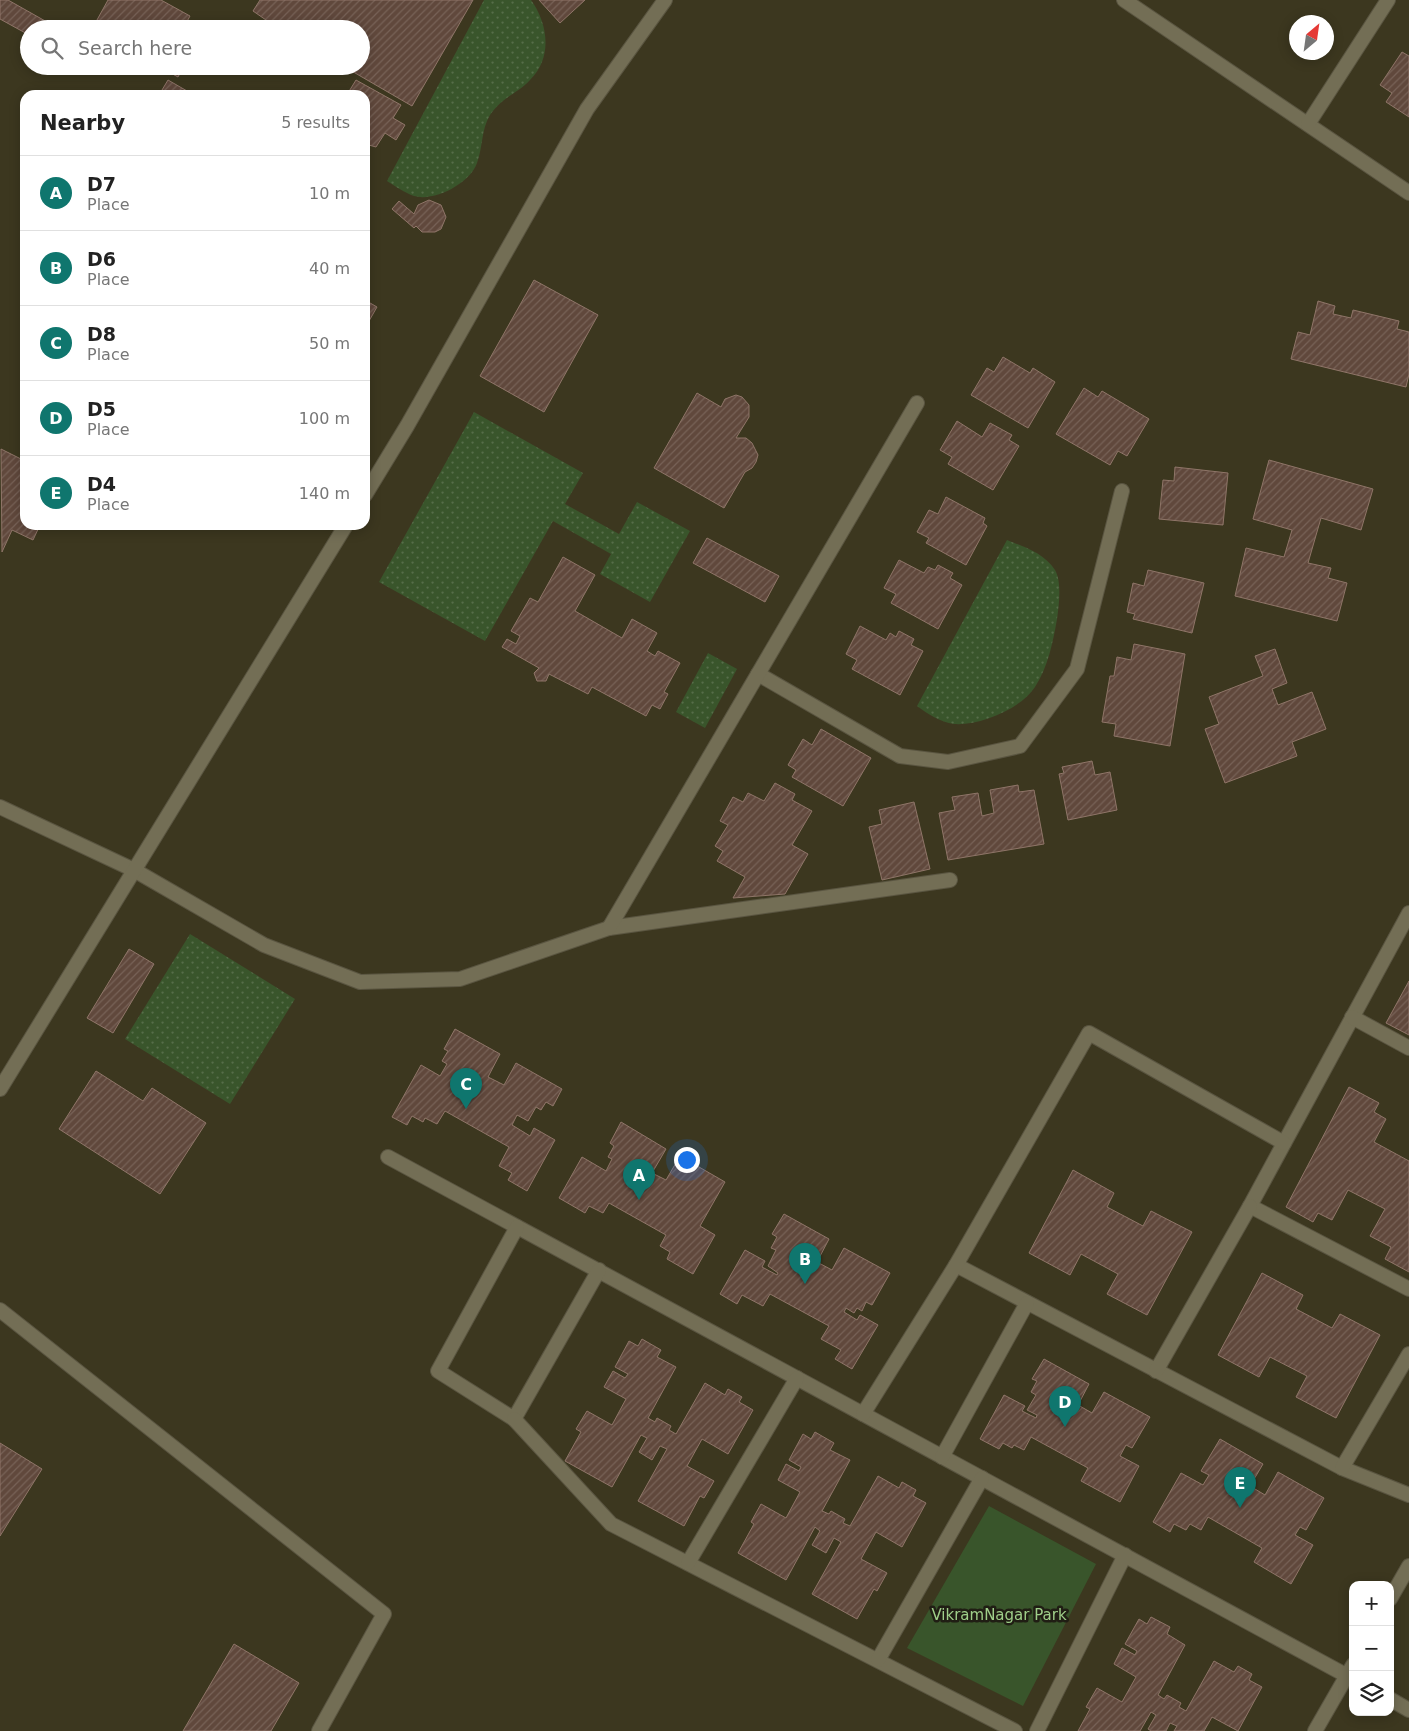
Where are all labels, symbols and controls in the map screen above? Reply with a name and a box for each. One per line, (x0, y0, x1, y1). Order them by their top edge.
north arrow (1289, 15, 1334, 60)
search box (20, 20, 370, 75)
icon: search (38, 34, 66, 62)
text: Search here (78, 37, 192, 59)
text: Nearby (40, 111, 125, 135)
text: 5 results (281, 113, 350, 132)
text: D7 (87, 173, 116, 195)
text: A (50, 184, 62, 203)
text: 10 m (309, 184, 350, 203)
text: Place (87, 195, 130, 214)
text: D6 (87, 248, 116, 270)
text: B (50, 259, 62, 278)
text: 40 m (309, 259, 350, 278)
text: Place (87, 270, 130, 289)
text: D8 (87, 323, 116, 345)
text: C (50, 334, 62, 353)
text: 50 m (309, 334, 350, 353)
text: Place (87, 345, 130, 364)
text: D5 (87, 398, 116, 420)
text: D (49, 409, 63, 428)
text: 100 m (299, 409, 350, 428)
text: Place (87, 420, 130, 439)
text: D4 (87, 473, 116, 495)
text: E (51, 484, 61, 503)
text: 140 m (299, 484, 350, 503)
text: Place (87, 495, 130, 514)
pin: C (450, 1068, 482, 1109)
your location (674, 1147, 700, 1173)
pin: A (623, 1159, 655, 1200)
pin: B (789, 1243, 821, 1284)
pin: D (1049, 1386, 1081, 1427)
pin: E (1224, 1467, 1256, 1508)
map controls (1349, 1581, 1394, 1716)
button: + (1349, 1581, 1394, 1626)
park label: VikramNagar Park (931, 1606, 1067, 1624)
button: − (1349, 1626, 1394, 1671)
button: layers (1349, 1671, 1394, 1716)

